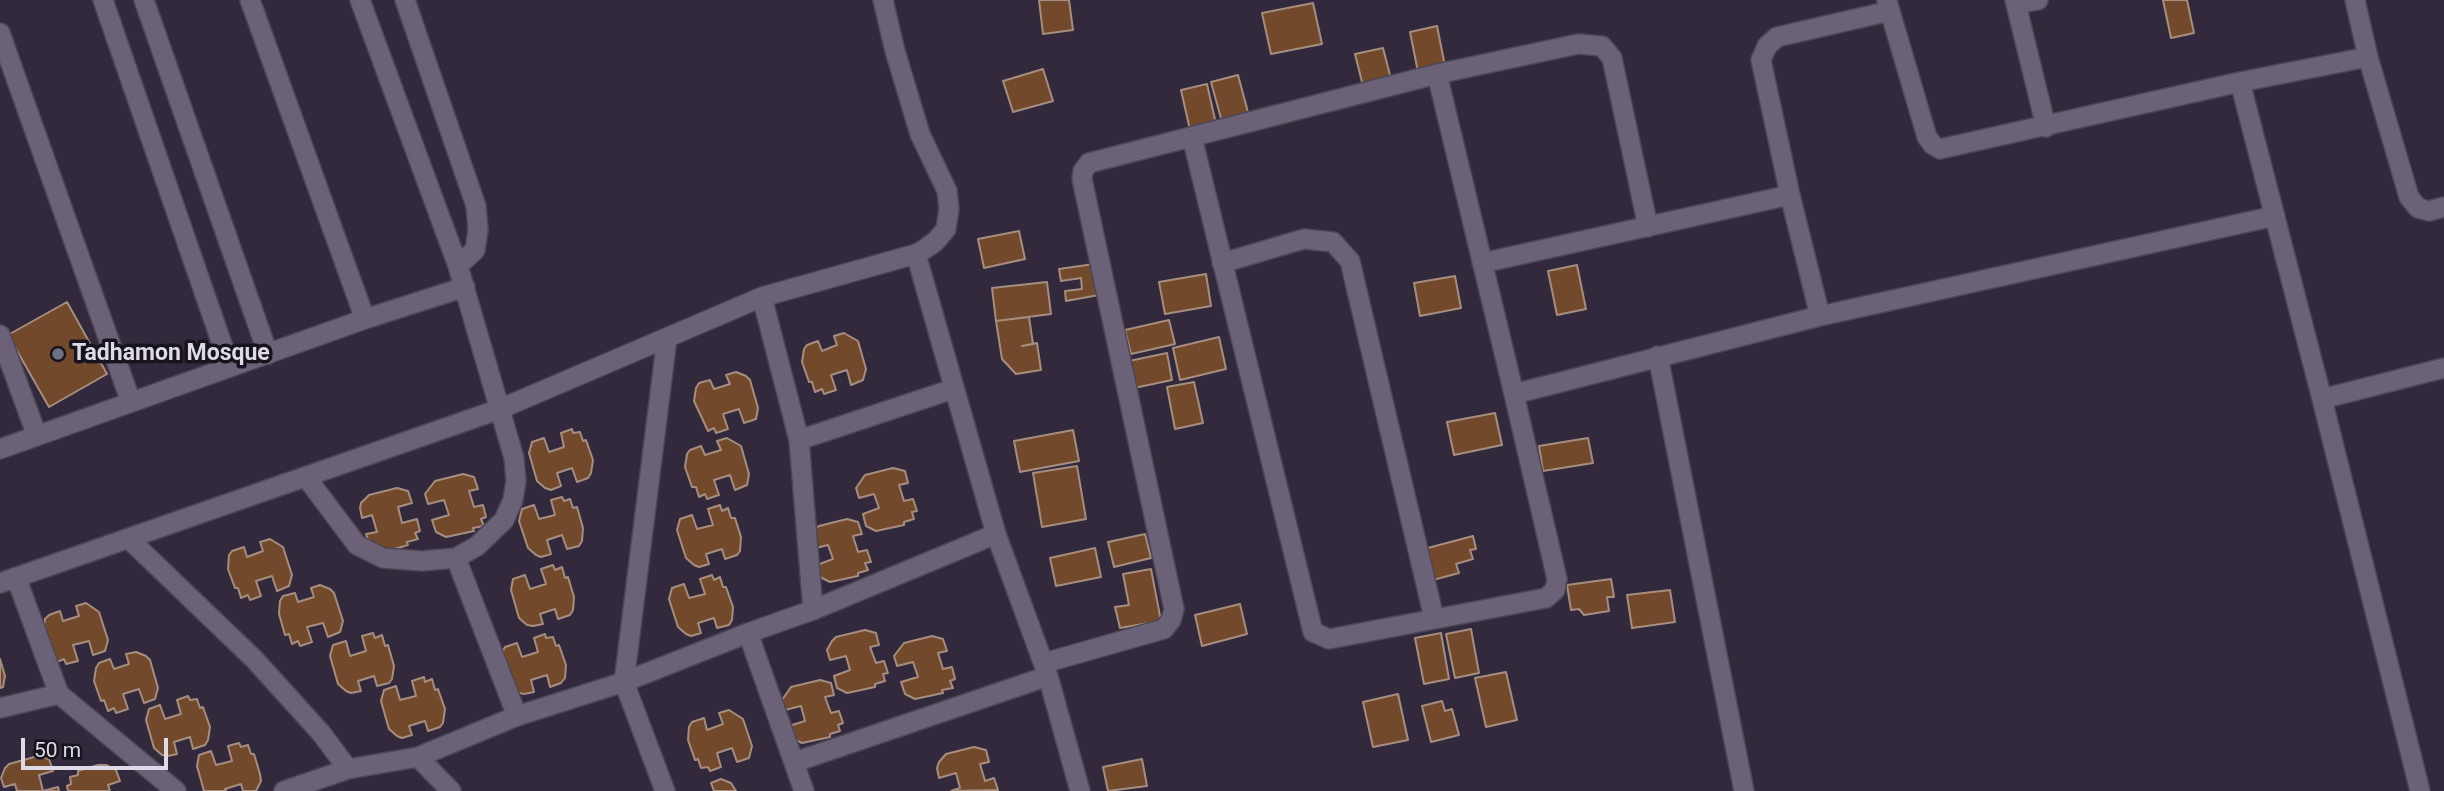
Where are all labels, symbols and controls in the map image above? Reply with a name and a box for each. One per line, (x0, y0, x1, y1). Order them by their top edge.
place label: Tadhamon Mosque (72, 340, 270, 368)
marker: Tadhamon Mosque (50, 346, 66, 362)
scale bar (24, 724, 172, 768)
text: 50 m (34, 738, 81, 762)

